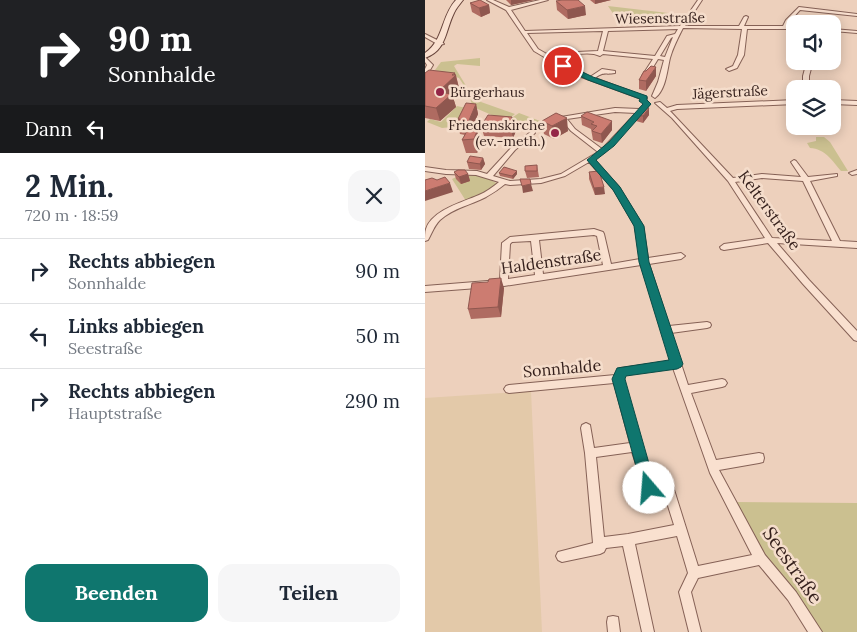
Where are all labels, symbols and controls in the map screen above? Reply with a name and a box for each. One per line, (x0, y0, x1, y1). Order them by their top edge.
street label: Wiesenstraße (615, 8, 706, 28)
map controls (786, 15, 841, 135)
button: sound (786, 15, 841, 70)
text: 90 m (108, 16, 192, 61)
icon: right (25, 20, 90, 85)
pin (542, 45, 584, 87)
icon: arrive (549, 52, 577, 80)
text: Sonnhalde (108, 60, 216, 88)
button: layers (786, 80, 841, 135)
street label: Jägerstraße (691, 81, 769, 103)
place label: Bürgerhaus (450, 83, 525, 101)
marker: Bürgerhaus (434, 86, 446, 98)
icon: left (82, 115, 110, 143)
place label: Friedenskirche (ev.-meth.) (448, 116, 545, 150)
text: Dann (25, 117, 72, 141)
marker: Friedenskirche (ev.-meth.) (549, 127, 561, 139)
street label: Kelterstraße (734, 166, 806, 254)
text: 2 Min. (25, 167, 114, 205)
button: close (348, 170, 400, 222)
text: 720 m · 18:59 (25, 205, 119, 225)
street label: Haldenstraße (500, 244, 603, 278)
text: Rechts abbiegen (68, 249, 215, 273)
icon: right (25, 257, 53, 285)
text: 90 m (355, 259, 400, 283)
text: Sonnhalde (68, 273, 146, 293)
text: Links abbiegen (68, 314, 204, 338)
icon: left (25, 322, 53, 350)
text: 50 m (356, 324, 400, 348)
text: Seestraße (68, 338, 143, 358)
street label: Sonnhalde (522, 355, 602, 381)
text: Rechts abbiegen (68, 379, 215, 403)
icon: right (25, 387, 53, 415)
text: 290 m (345, 389, 400, 413)
text: Hauptstraße (68, 403, 162, 423)
position arrow (622, 461, 674, 513)
street label: Seestraße (758, 522, 828, 608)
button: Beenden (25, 564, 208, 622)
button: Teilen (218, 564, 400, 622)

